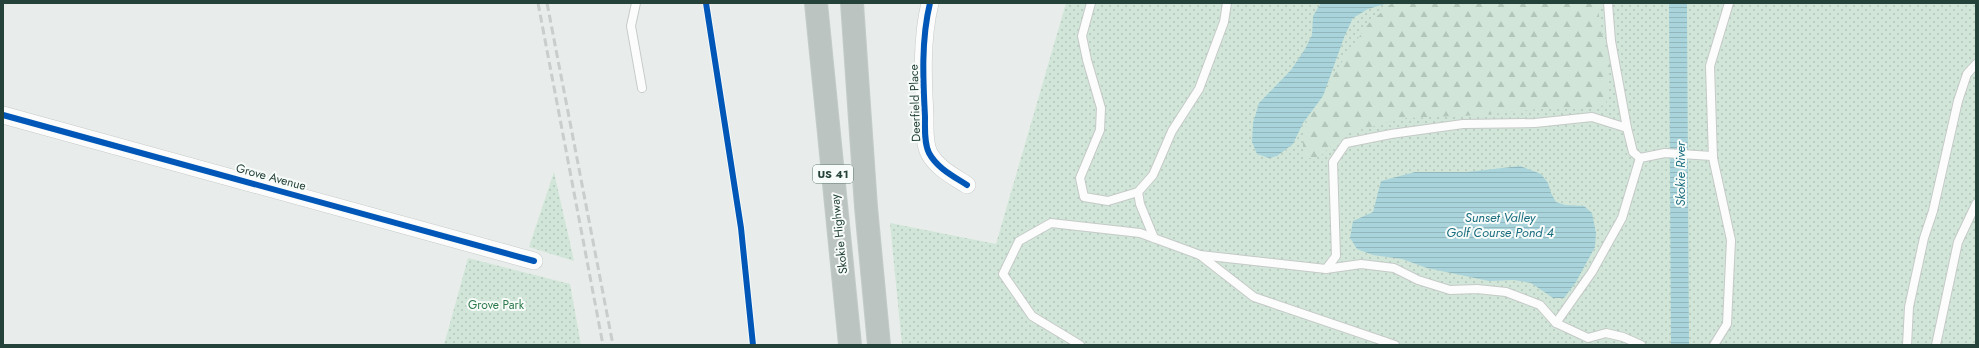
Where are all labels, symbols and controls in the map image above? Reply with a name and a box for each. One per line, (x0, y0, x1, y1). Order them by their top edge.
street label: Deerfield Place (905, 64, 925, 142)
water label: Skokie River (1671, 141, 1690, 206)
street label: Grove Avenue (234, 159, 308, 195)
road number: US 41 (813, 165, 853, 183)
street label: Skokie Highway (826, 192, 852, 275)
water label: Sunset Valley Golf Course Pond 4 (1446, 208, 1554, 242)
park label: Grove Park (468, 296, 525, 314)

